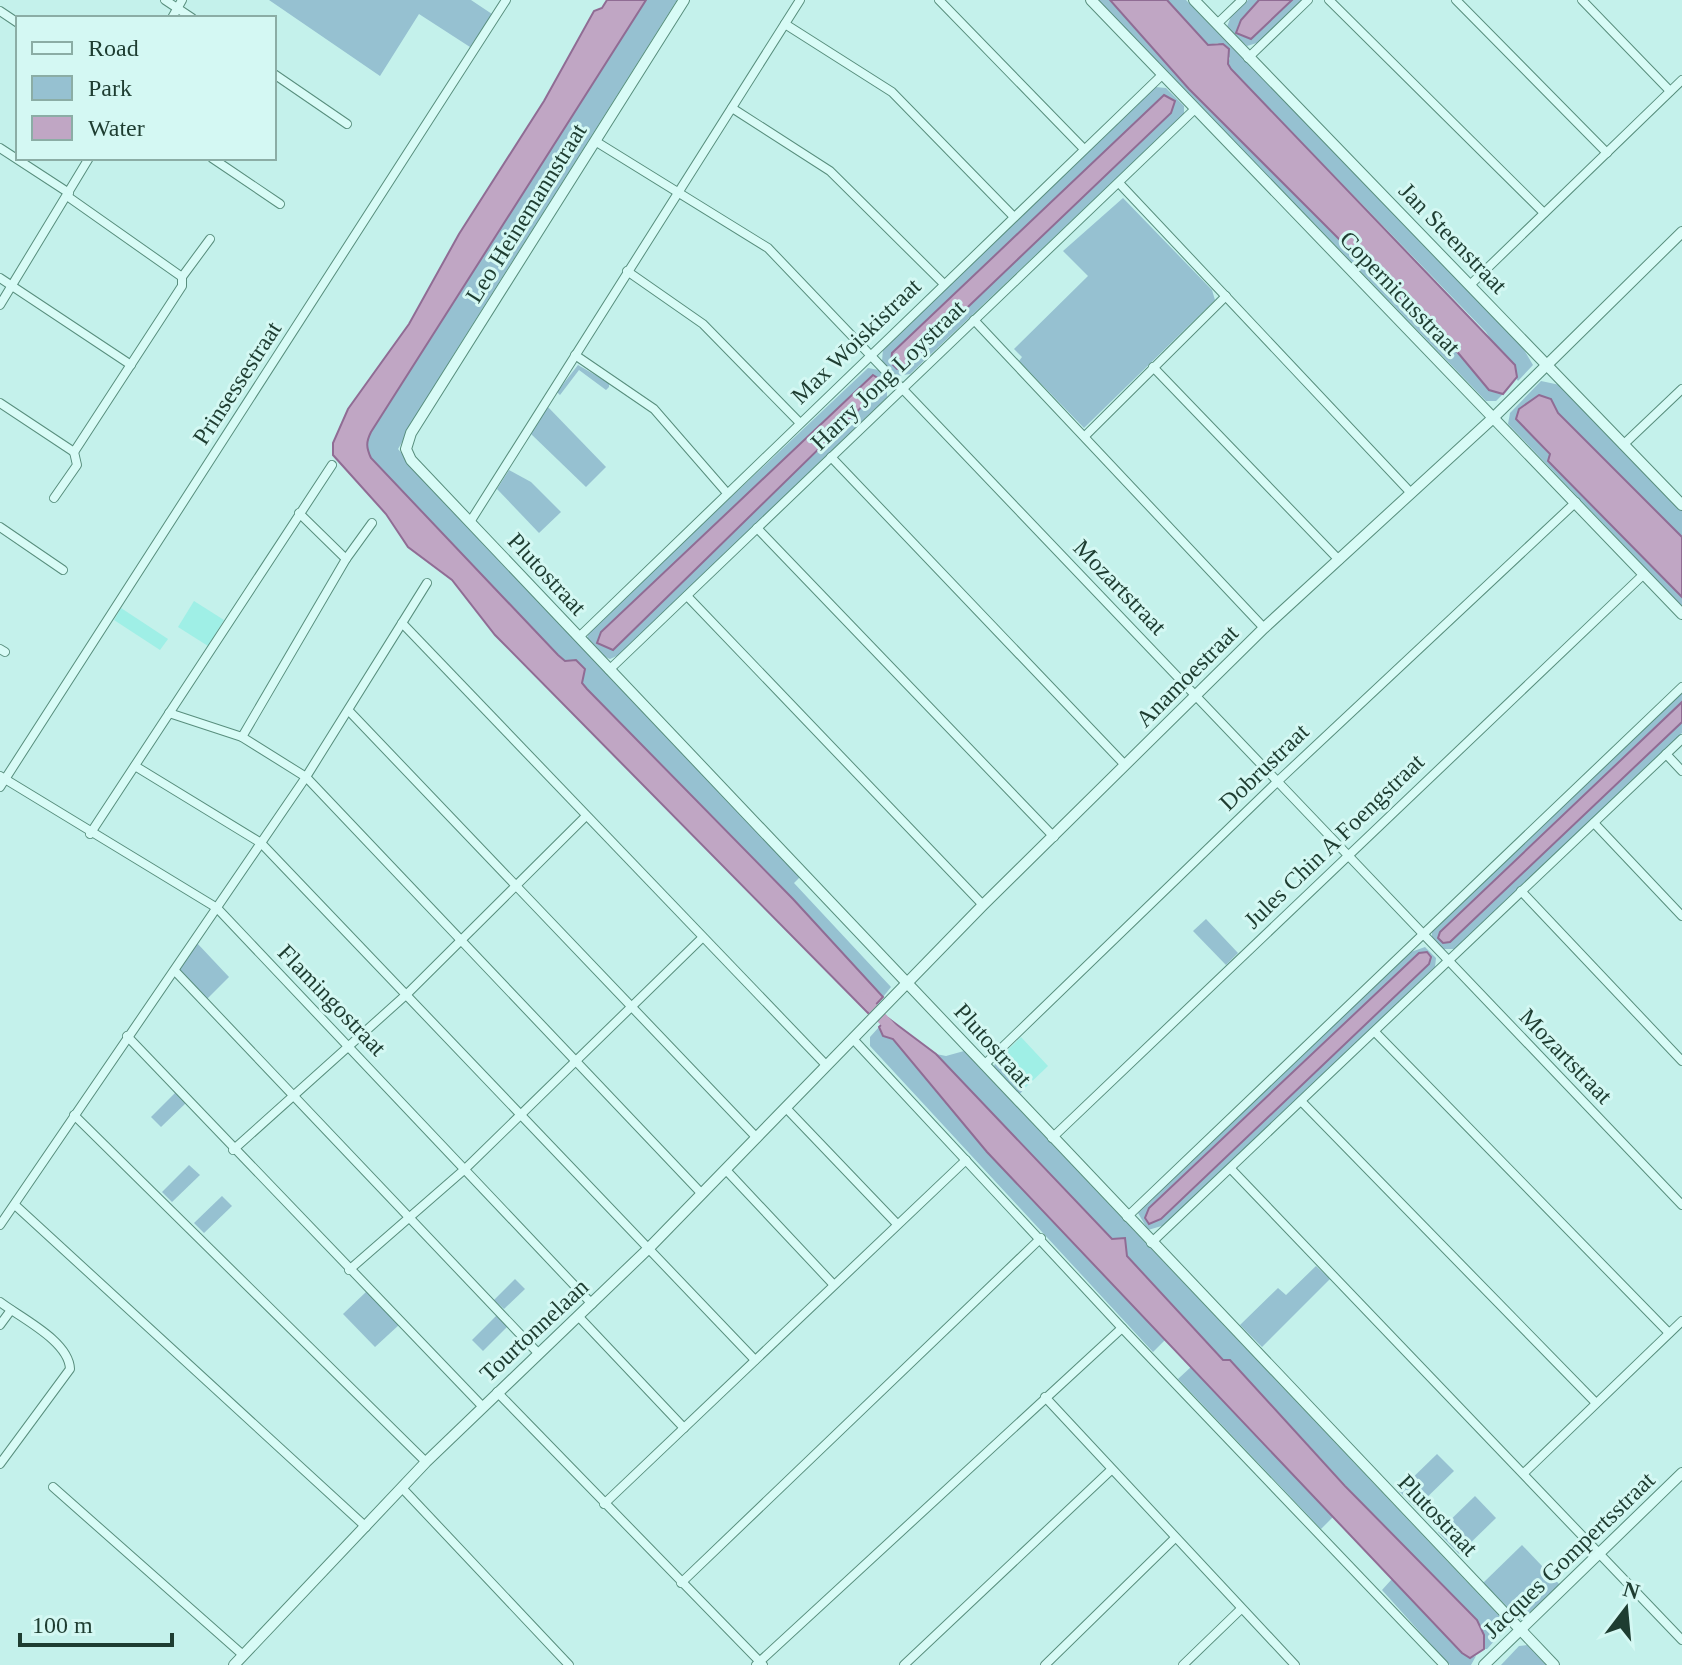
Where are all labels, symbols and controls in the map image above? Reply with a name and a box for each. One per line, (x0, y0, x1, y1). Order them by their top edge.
legend (16, 16, 276, 160)
text: Road (88, 35, 139, 61)
text: Park (88, 75, 132, 101)
text: Water (88, 115, 145, 141)
street label: Leo Heinemannstraat (460, 119, 592, 307)
street label: Jan Steenstraat (1394, 177, 1512, 299)
street label: Copernicusstraat (1335, 226, 1466, 360)
street label: Max Woiskistraat (786, 273, 926, 409)
street label: Harry Jong Loystraat (806, 295, 971, 455)
street label: Prinsessestraat (188, 316, 287, 449)
street label: Plutostraat (502, 528, 592, 621)
street label: Mozartstraat (1069, 534, 1172, 640)
street label: Anamoestraat (1131, 619, 1244, 732)
street label: Dobrustraat (1214, 718, 1314, 816)
street label: Jules Chin A Foengstraat (1239, 748, 1429, 933)
street label: Flamingostraat (273, 939, 392, 1061)
street label: Plutostraat (949, 998, 1037, 1092)
street label: Mozartstraat (1515, 1003, 1618, 1109)
street label: Tourtonnelaan (475, 1273, 593, 1387)
street label: Jacques Gompertsstraat (1478, 1466, 1660, 1643)
street label: Plutostraat (1393, 1469, 1483, 1561)
north arrow (1586, 1569, 1666, 1649)
text: N (1620, 1576, 1643, 1604)
scale bar (20, 1597, 172, 1647)
text: 100 m (32, 1612, 93, 1638)

